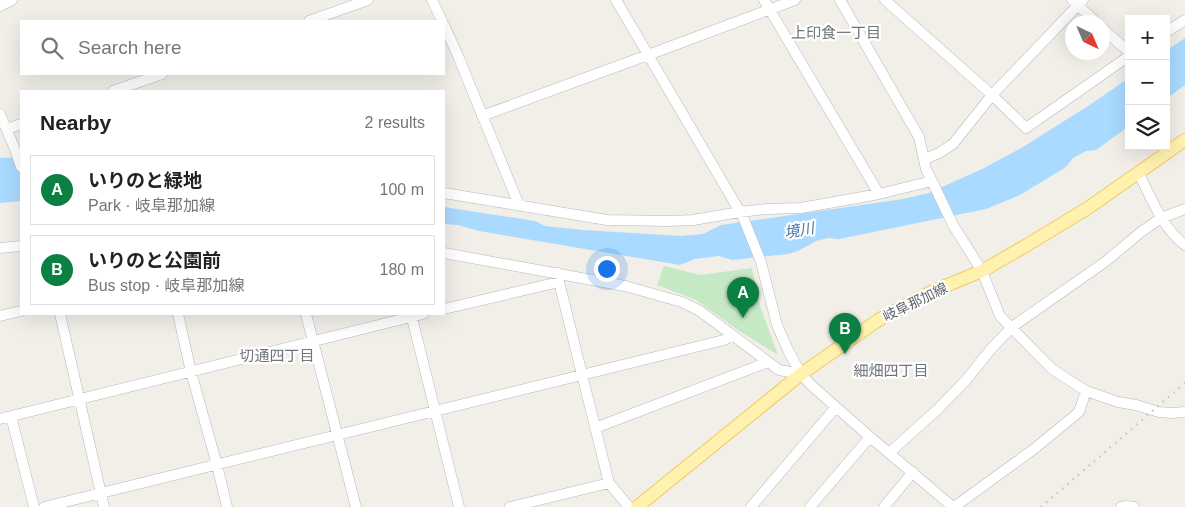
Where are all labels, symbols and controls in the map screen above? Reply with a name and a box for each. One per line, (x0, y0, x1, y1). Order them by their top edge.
north arrow (1065, 15, 1110, 60)
map controls (1125, 15, 1170, 150)
button: + (1125, 15, 1170, 60)
search box (20, 20, 445, 75)
district label: 上印食一丁目 (791, 24, 881, 41)
icon: search (38, 34, 66, 62)
text: Search here (78, 37, 182, 58)
button: − (1125, 60, 1170, 105)
button: layers (1125, 105, 1170, 150)
text: Nearby (40, 111, 111, 134)
text: 2 results (365, 114, 425, 131)
text: いりのと緑地 (88, 170, 202, 191)
text: A (51, 181, 63, 198)
text: 100 m (380, 181, 424, 198)
text: Park · 岐阜那加線 (88, 197, 215, 214)
water label: 境川 (783, 219, 817, 241)
text: いりのと公園前 (88, 250, 221, 271)
your location (594, 256, 620, 282)
text: B (51, 261, 63, 278)
text: 180 m (380, 261, 424, 278)
text: Bus stop · 岐阜那加線 (88, 277, 244, 294)
pin: A (727, 277, 759, 318)
street label: 岐阜那加線 (880, 279, 950, 325)
pin: B (829, 313, 861, 354)
district label: 切通四丁目 (239, 347, 315, 364)
district label: 細畑四丁目 (853, 362, 929, 379)

